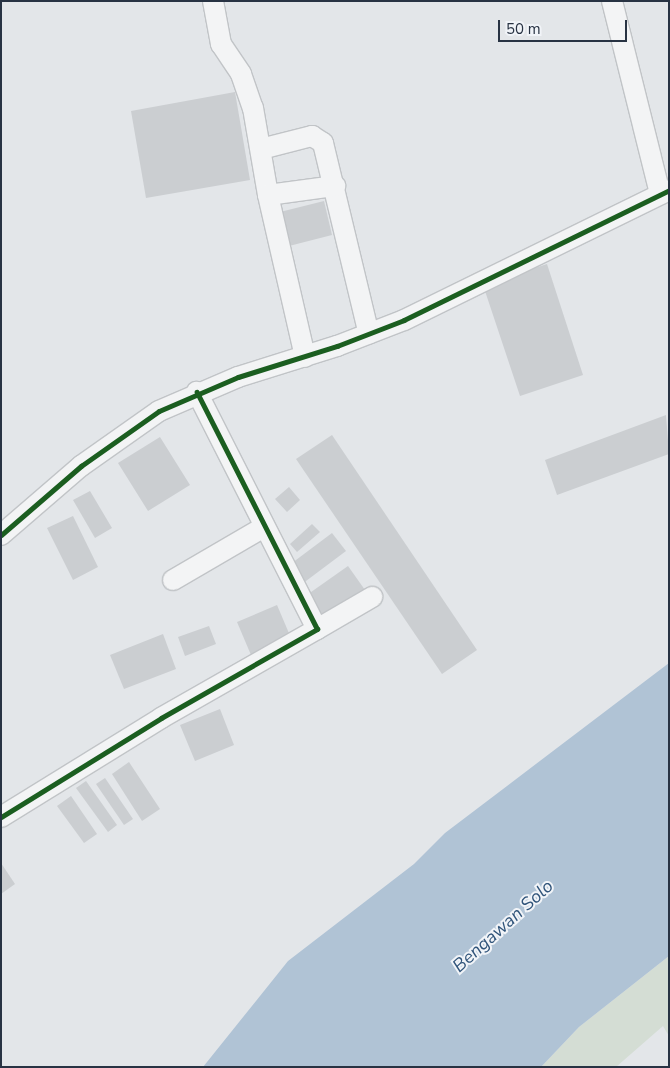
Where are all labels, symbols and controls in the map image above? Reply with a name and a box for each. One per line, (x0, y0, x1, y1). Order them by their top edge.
scale bar (500, 10, 629, 42)
text: 50 m (506, 19, 541, 39)
water label: Bengawan Solo (448, 875, 558, 977)

